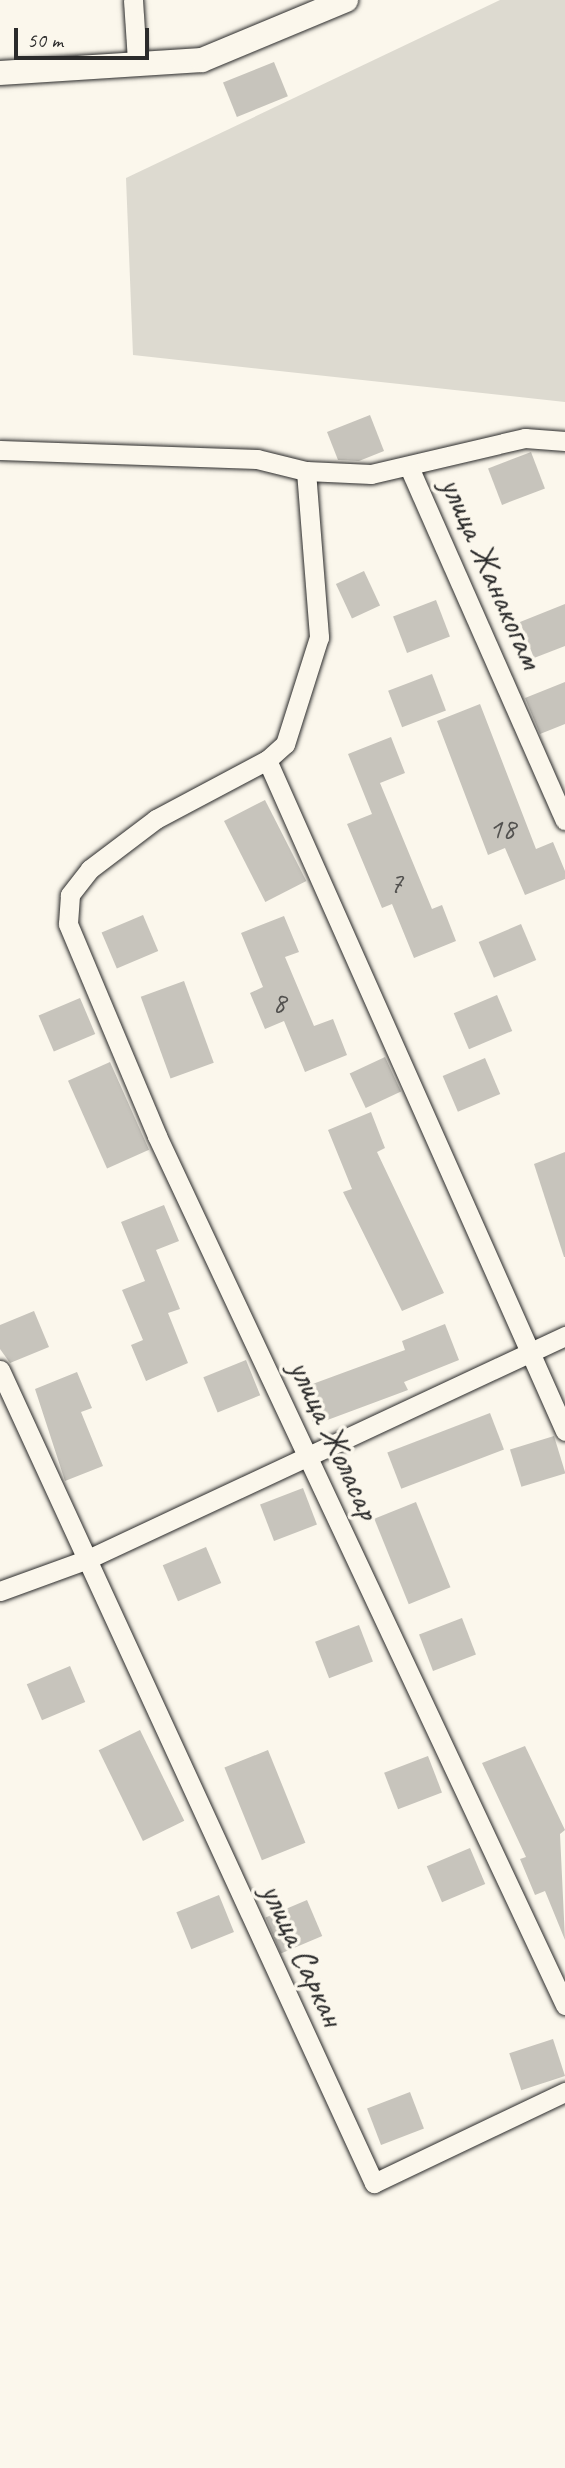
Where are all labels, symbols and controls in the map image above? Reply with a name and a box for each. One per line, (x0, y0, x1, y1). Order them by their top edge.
scale bar (18, 14, 152, 58)
text: 50 m (27, 27, 63, 53)
street label: улица Жанакогам (431, 472, 551, 674)
house number: 18 (489, 810, 515, 846)
house number: 7 (389, 864, 403, 900)
house number: 8 (272, 984, 286, 1020)
street label: улица Жоласар (280, 1354, 388, 1526)
street label: улица Саркан (252, 1877, 352, 2033)

